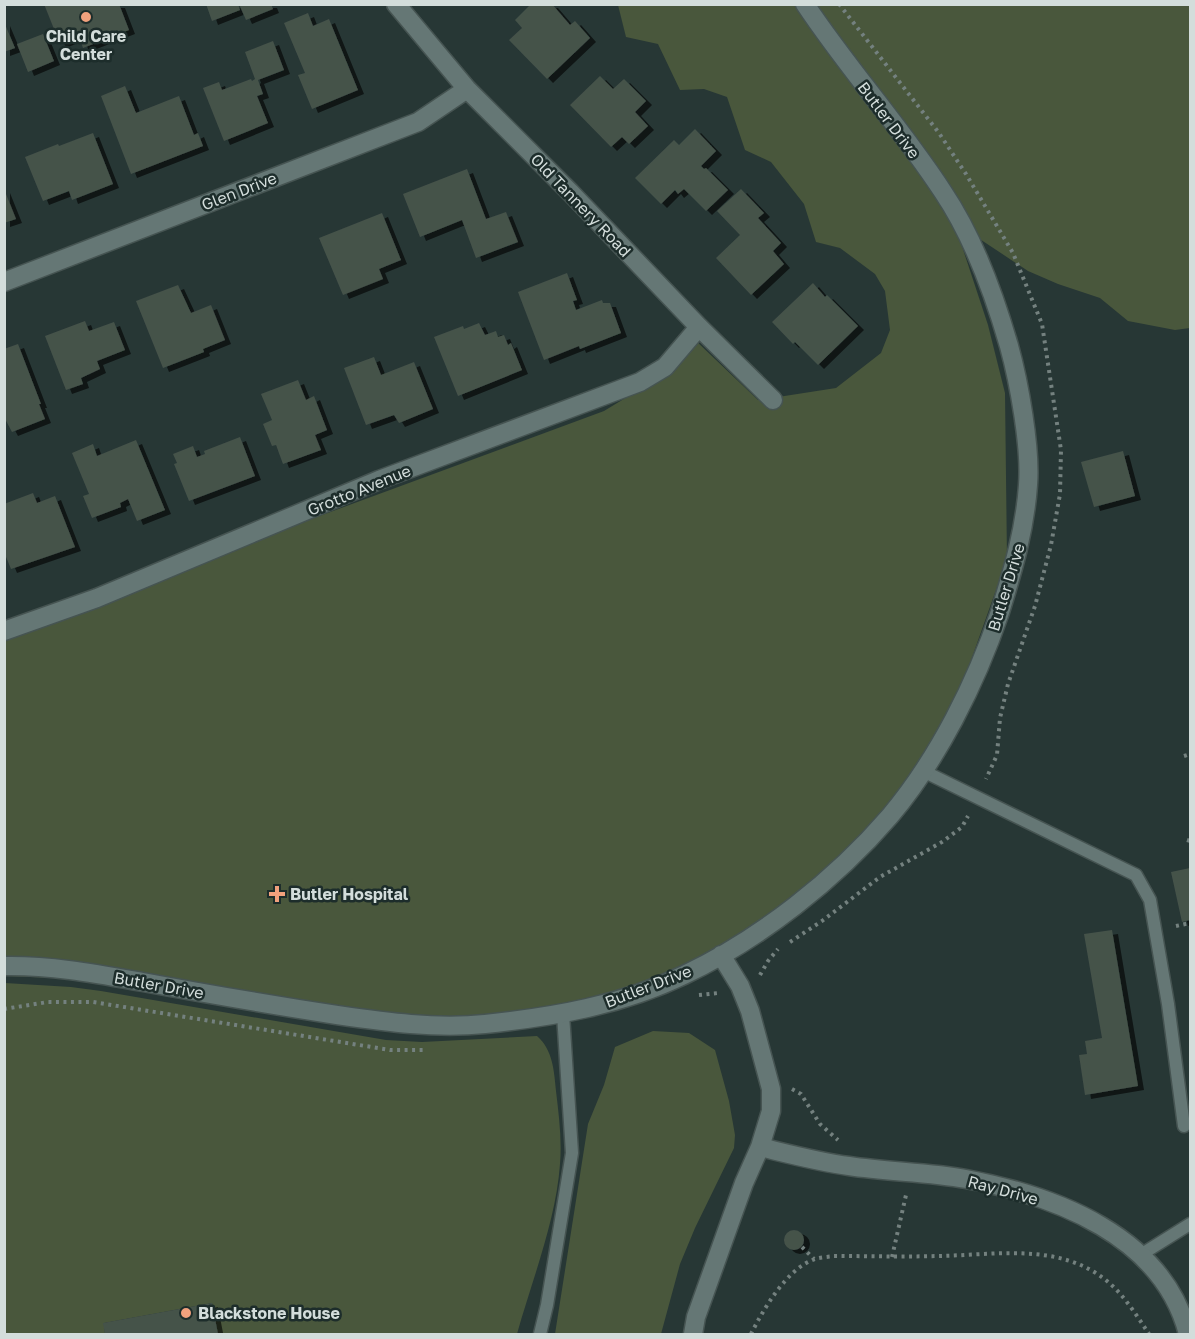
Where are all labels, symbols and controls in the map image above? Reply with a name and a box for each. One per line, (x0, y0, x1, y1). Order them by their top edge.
marker: Child Care Center (79, 10, 93, 24)
place label: Child Care Center (46, 26, 126, 64)
street label: Butler Drive (854, 78, 924, 162)
street label: Old Tannery Road (527, 149, 635, 261)
street label: Glen Drive (199, 168, 279, 214)
street label: Grotto Avenue (304, 460, 414, 520)
street label: Butler Drive (983, 541, 1029, 633)
place label: Butler Hospital (290, 884, 409, 904)
marker: Butler Hospital (268, 885, 286, 903)
street label: Butler Drive (602, 960, 694, 1012)
street label: Butler Drive (112, 967, 206, 1003)
street label: Ray Drive (966, 1171, 1040, 1209)
place label: Blackstone House (198, 1303, 340, 1323)
marker: Blackstone House (179, 1306, 193, 1320)

